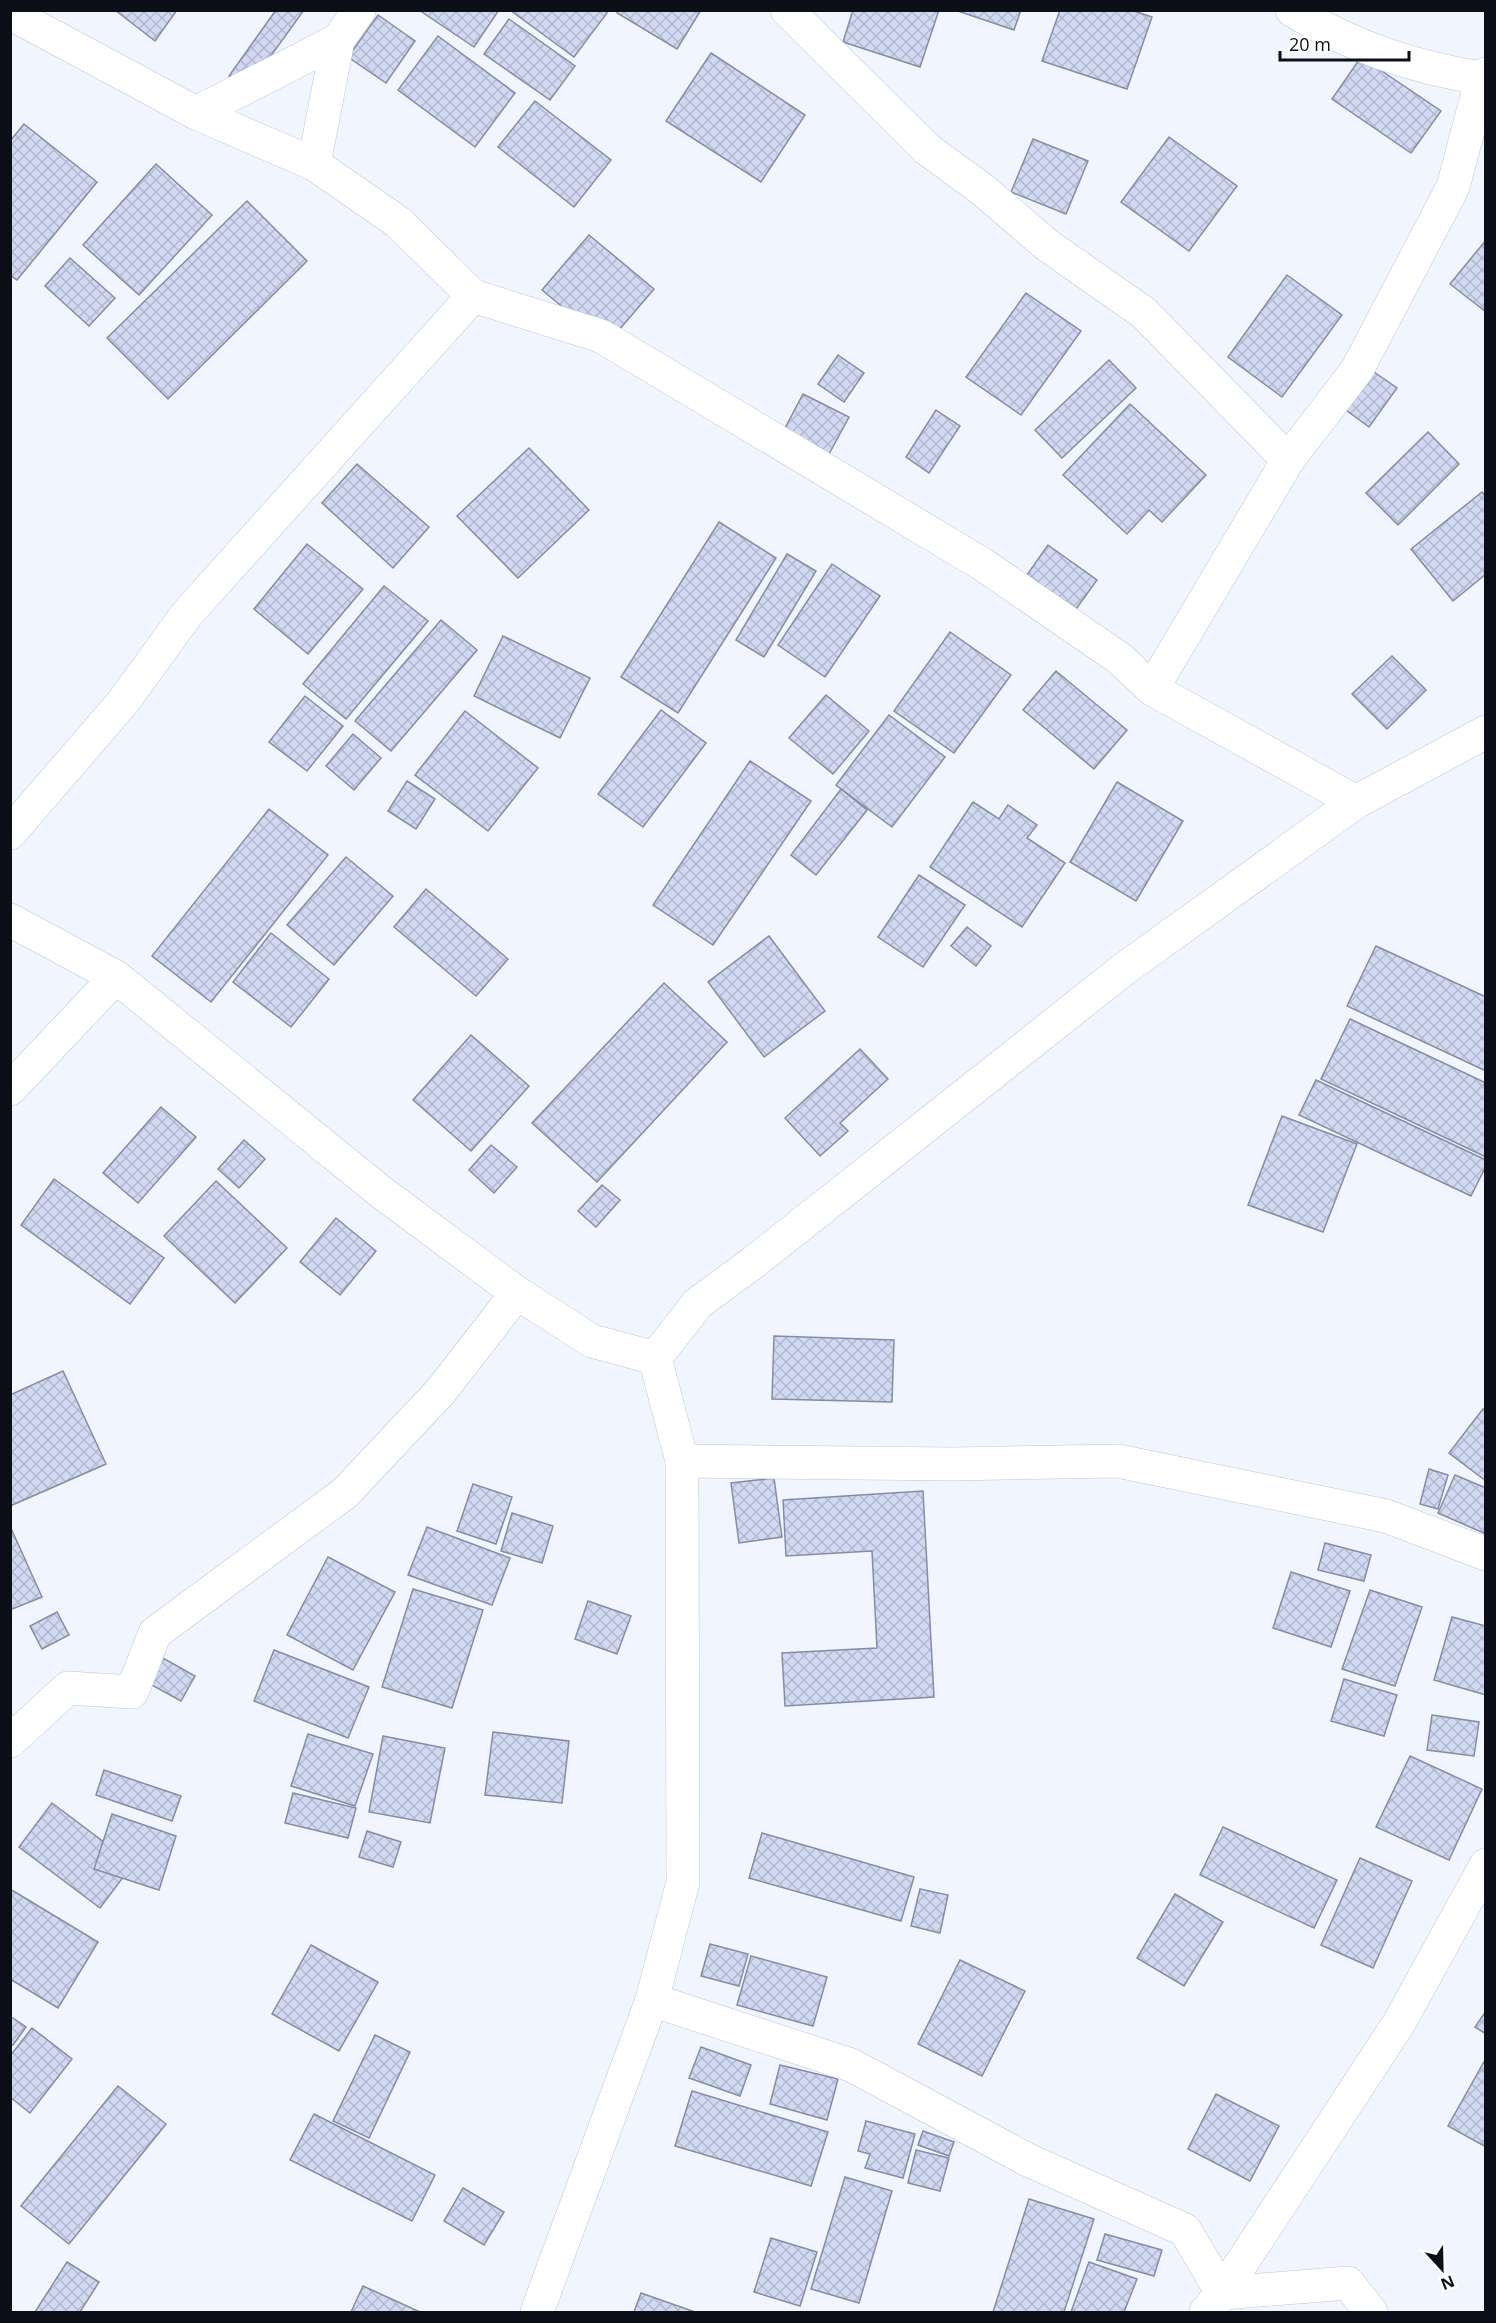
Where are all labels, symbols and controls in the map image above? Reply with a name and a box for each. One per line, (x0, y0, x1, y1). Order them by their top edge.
scale bar (1280, 24, 1409, 62)
text: 20 m (1289, 32, 1331, 56)
north arrow (1412, 2239, 1472, 2299)
text: N (1437, 2270, 1458, 2296)

